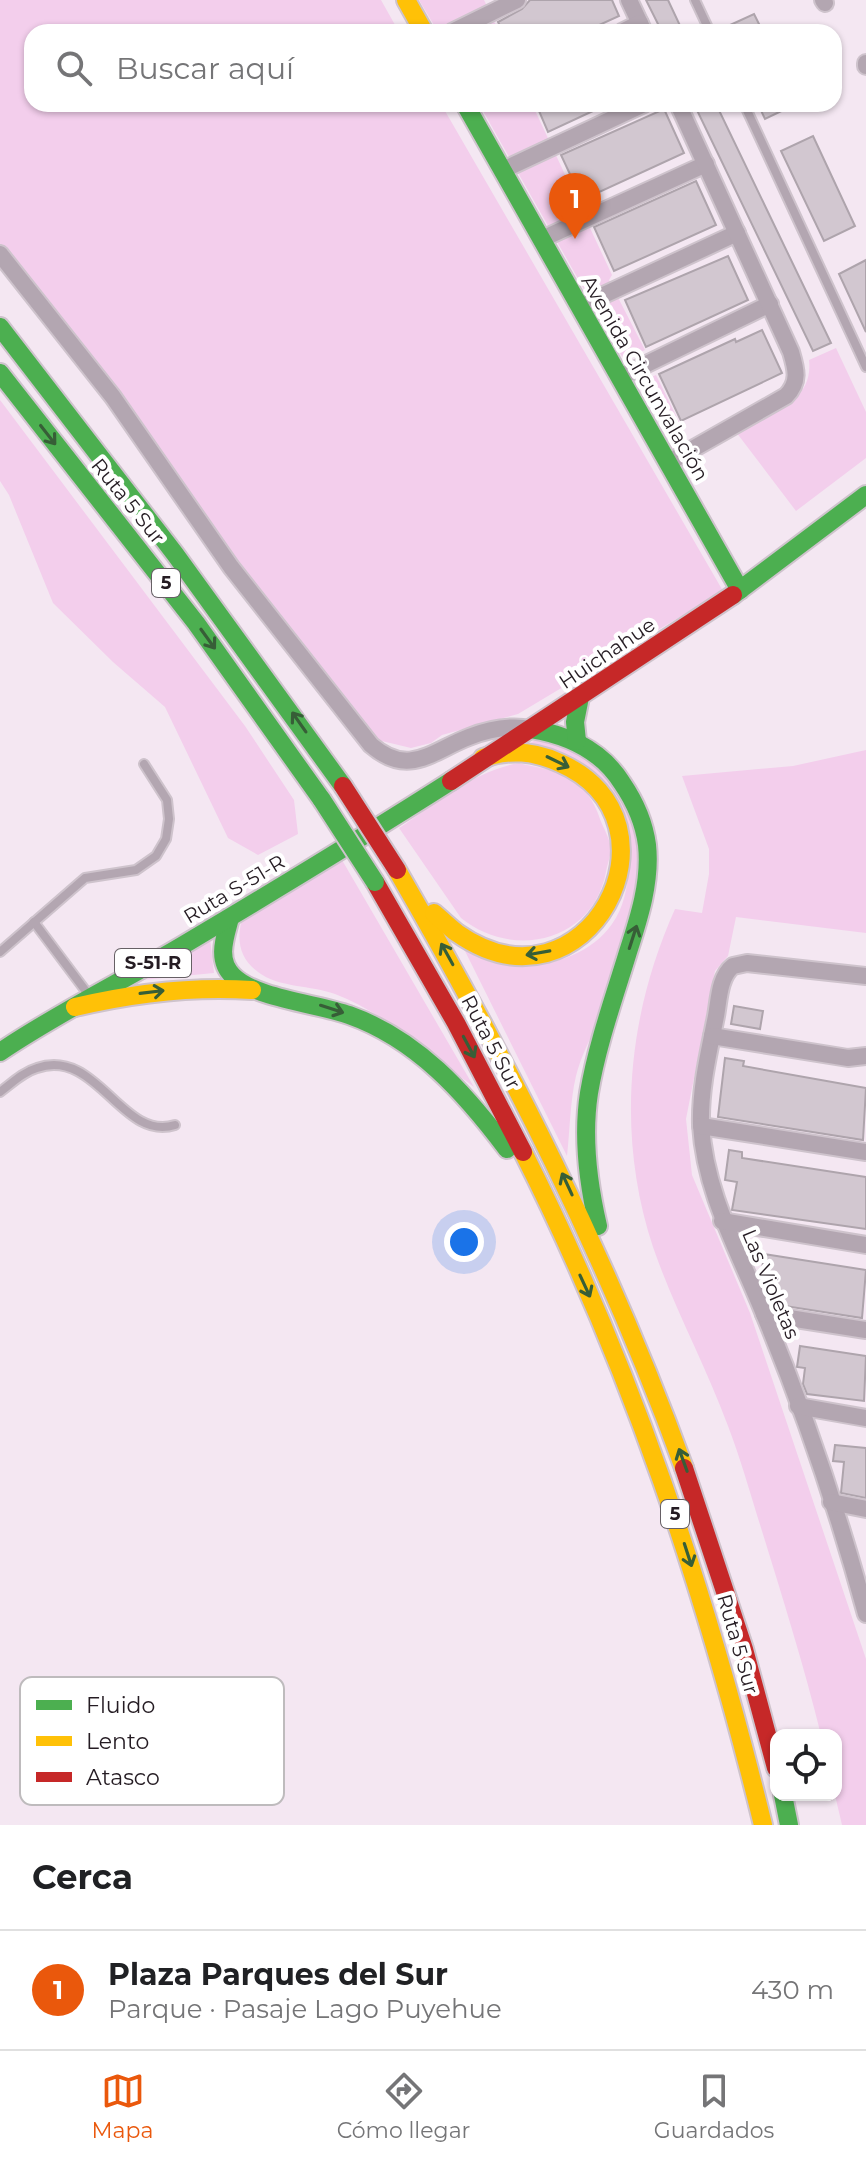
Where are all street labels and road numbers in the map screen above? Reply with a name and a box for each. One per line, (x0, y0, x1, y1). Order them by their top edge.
street label: Avenida Circunvalación (576, 271, 714, 485)
street label: Ruta 5 Sur (86, 453, 170, 549)
road number: 5 (152, 569, 180, 597)
street label: Huichahue (554, 612, 660, 694)
street label: Ruta S-51-R (179, 849, 289, 929)
road number: S-51-R (115, 949, 191, 977)
street label: Ruta 5 Sur (456, 991, 526, 1093)
street label: Las Violetas (737, 1226, 805, 1343)
road number: 5 (661, 1500, 689, 1528)
street label: Ruta 5 Sur (712, 1591, 764, 1697)

